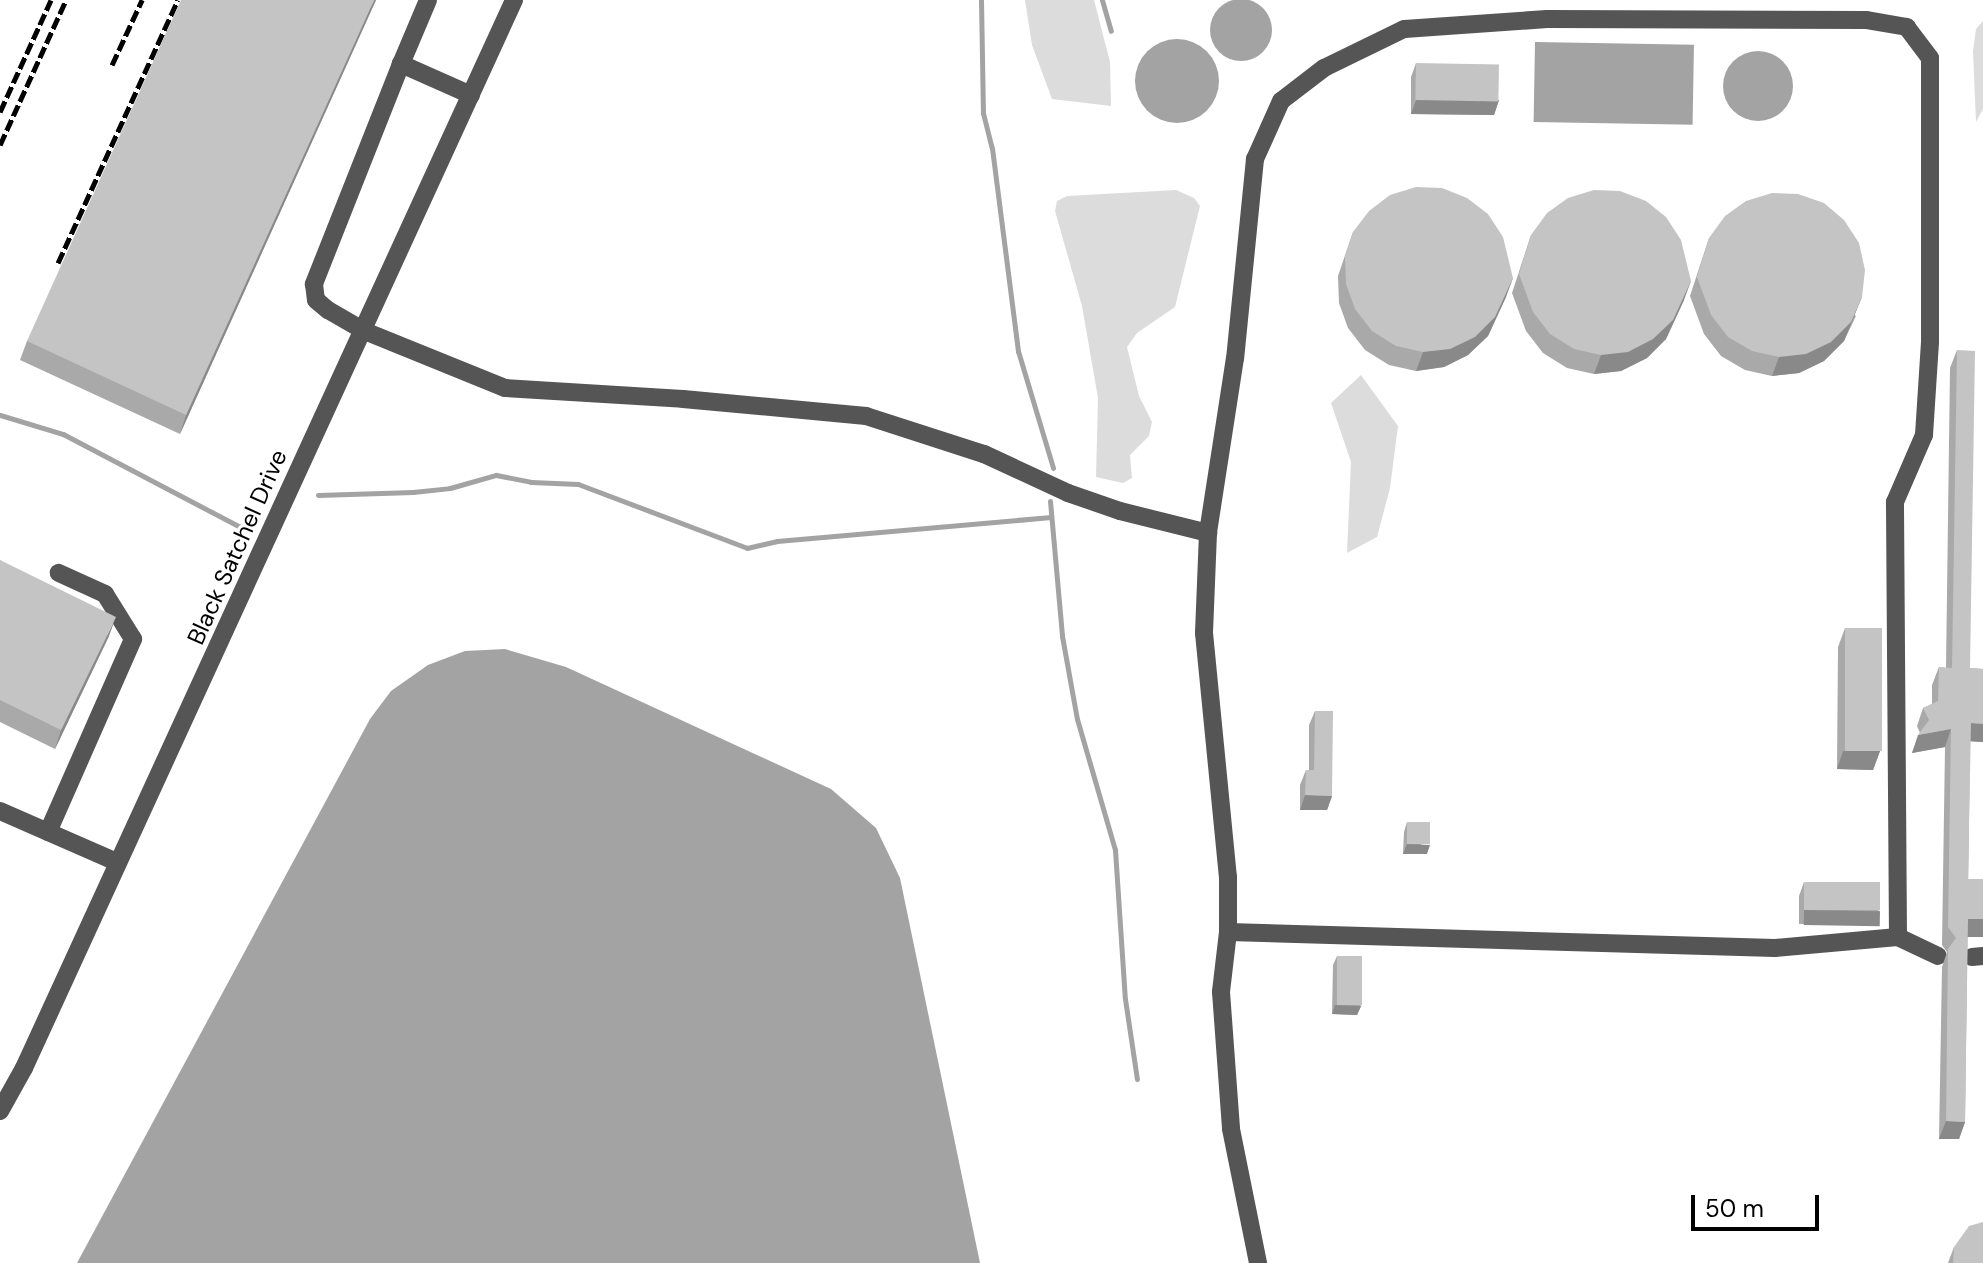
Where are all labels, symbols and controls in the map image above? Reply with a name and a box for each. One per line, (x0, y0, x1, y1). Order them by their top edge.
street label: Black Satchel Drive (181, 445, 293, 649)
scale bar (1695, 1179, 1823, 1229)
text: 50 m (1705, 1193, 1764, 1224)

